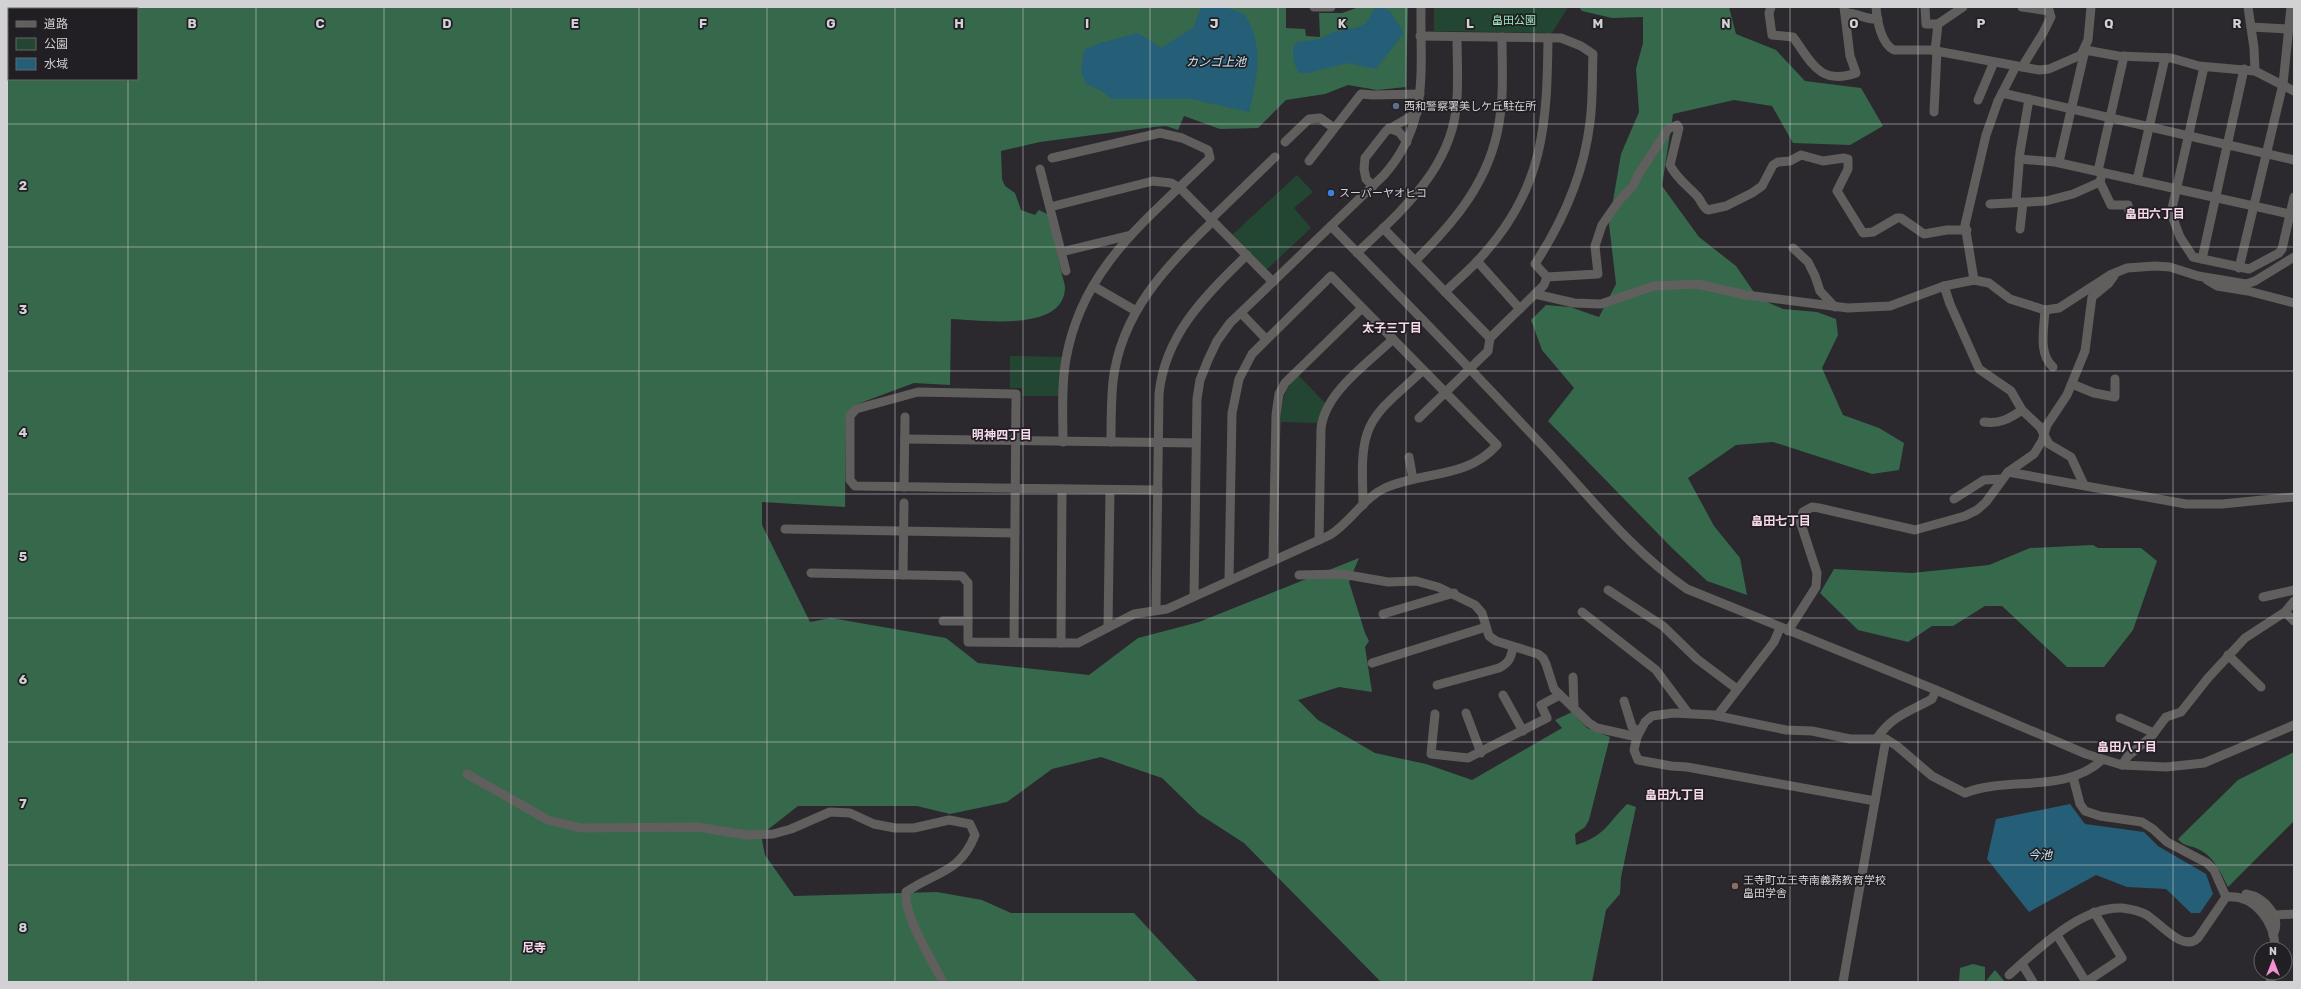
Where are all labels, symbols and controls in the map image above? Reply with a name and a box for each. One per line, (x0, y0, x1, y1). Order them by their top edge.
legend (8, 8, 138, 80)
park label: 畠田公園 (1492, 14, 1536, 27)
text: B (187, 16, 197, 31)
text: C (315, 16, 325, 31)
text: D (442, 16, 452, 31)
text: E (571, 16, 579, 31)
text: F (699, 16, 707, 31)
text: G (826, 16, 836, 31)
text: H (954, 16, 964, 31)
text: I (1085, 16, 1089, 31)
text: J (1210, 16, 1218, 31)
text: K (1338, 16, 1347, 31)
text: L (1466, 16, 1474, 31)
text: M (1593, 16, 1603, 31)
text: N (1721, 16, 1731, 31)
text: O (1849, 16, 1859, 31)
text: P (1977, 16, 1986, 31)
text: Q (2104, 16, 2114, 31)
text: R (2233, 16, 2242, 31)
text: 道路 (44, 17, 68, 31)
text: 公園 (44, 37, 68, 51)
water label: カンゴ上池 (1186, 55, 1247, 69)
text: 水域 (44, 57, 68, 71)
place label: 西和警察署美しケ丘駐在所 (1404, 100, 1537, 113)
marker: 西和警察署美しケ丘駐在所 (1391, 101, 1401, 111)
text: 2 (19, 178, 27, 193)
place label: スーパーヤオヒコ (1339, 187, 1427, 200)
marker: スーパーヤオヒコ (1326, 188, 1336, 198)
district label: 畠田六丁目 (2125, 207, 2185, 221)
text: 3 (19, 302, 28, 317)
district label: 太子三丁目 (1362, 321, 1422, 335)
text: 4 (19, 425, 28, 440)
district label: 明神四丁目 (972, 428, 1032, 442)
district label: 畠田七丁目 (1751, 514, 1811, 528)
text: 5 (19, 549, 27, 564)
text: 6 (19, 672, 28, 687)
district label: 畠田八丁目 (2097, 740, 2157, 754)
district label: 畠田九丁目 (1645, 788, 1705, 802)
text: 7 (19, 796, 27, 811)
water label: 今池 (2028, 848, 2053, 862)
place label: 王寺町立王寺南義務教育学校 畠田学舎 (1743, 874, 1886, 900)
marker: 王寺町立王寺南義務教育学校 畠田学舎 (1730, 881, 1740, 891)
text: 8 (19, 920, 28, 935)
district label: 尼寺 (522, 941, 546, 955)
north arrow (2253, 941, 2293, 981)
text: N (2269, 945, 2277, 958)

